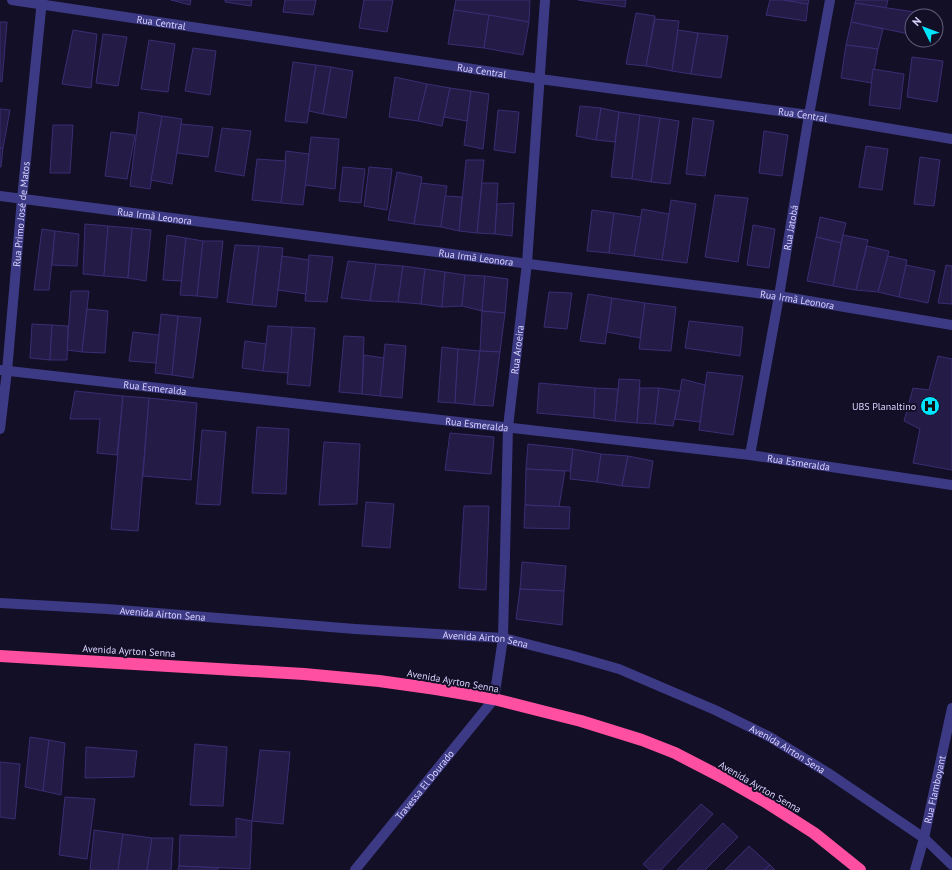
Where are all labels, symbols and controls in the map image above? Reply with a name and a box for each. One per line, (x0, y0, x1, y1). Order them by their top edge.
north arrow (904, 8, 944, 48)
street label: Rua Central (136, 12, 187, 32)
text: N (909, 14, 924, 29)
street label: Rua Central (456, 60, 507, 80)
street label: Rua Central (777, 104, 828, 124)
street label: Rua Primo José de Matos (10, 161, 32, 267)
street label: Rua Jatobá (780, 204, 801, 251)
street label: Rua Irmã Leonora (117, 205, 193, 227)
street label: Rua Irmã Leonora (438, 246, 514, 268)
street label: Rua Irmã Leonora (759, 287, 836, 312)
street label: Rua Aroeira (508, 324, 526, 375)
street label: Rua Esmeralda (123, 378, 187, 398)
hospital icon: UBS Planaltino (919, 395, 941, 417)
place label: UBS Planaltino (852, 400, 916, 413)
street label: Rua Esmeralda (445, 414, 509, 434)
street label: Rua Esmeralda (766, 451, 831, 473)
street label: Avenida Airton Sena (119, 604, 206, 623)
street label: Avenida Airton Sena (442, 628, 530, 651)
street label: Avenida Ayrton Senna (82, 642, 176, 660)
street label: Avenida Ayrton Senna (406, 667, 500, 695)
street label: Avenida Airton Sena (747, 721, 828, 776)
street label: Travessa El Dourado (392, 747, 457, 822)
street label: Rua Flamboyant (921, 754, 948, 825)
street label: Avenida Ayrton Senna (716, 758, 804, 816)

